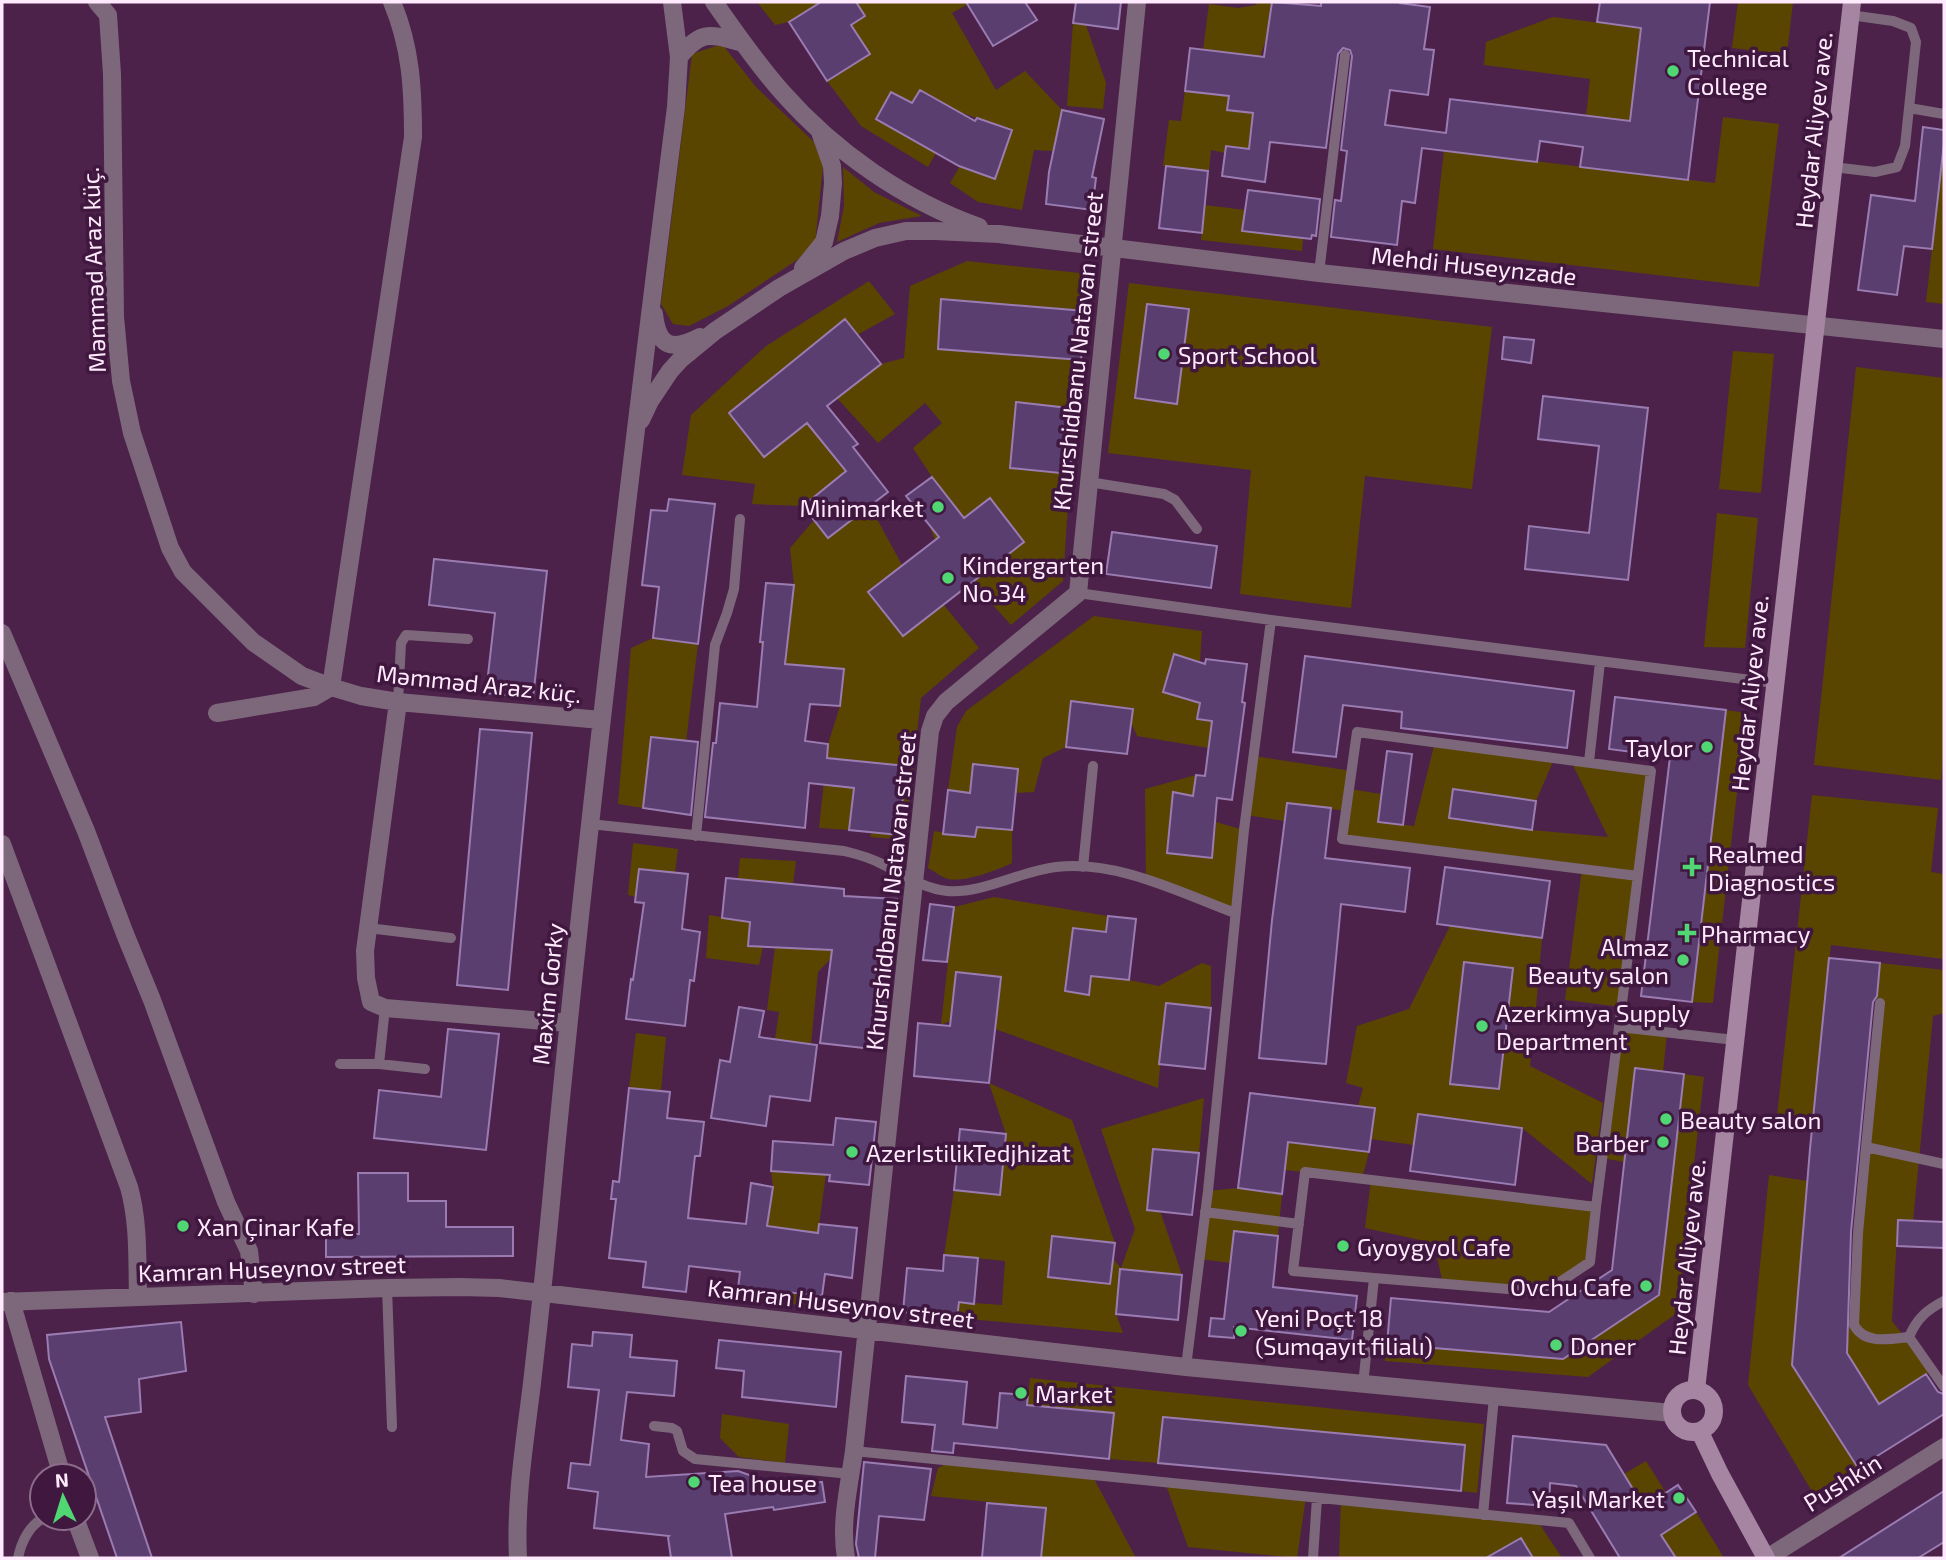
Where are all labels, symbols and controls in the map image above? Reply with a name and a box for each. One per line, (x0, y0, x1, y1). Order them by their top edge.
street label: Heydar Aliyev ave. (1788, 30, 1838, 230)
place label: Technical College (1687, 43, 1789, 100)
marker: Technical College (1665, 63, 1681, 79)
street label: Məmməd Araz küç. (75, 167, 112, 373)
street label: Khurshidbanu Natavan street (1046, 190, 1108, 512)
street label: Mehdi Huseynzade (1370, 240, 1578, 290)
place label: Sport School (1178, 340, 1317, 369)
marker: Sport School (1156, 346, 1172, 362)
place label: Minimarket (799, 493, 924, 522)
marker: Minimarket (930, 499, 946, 515)
place label: Kindergarten No.34 (962, 550, 1104, 607)
marker: Kindergarten No.34 (940, 570, 956, 586)
street label: Heydar Aliyev ave. (1724, 593, 1774, 793)
street label: Məmməd Araz küç. (375, 658, 583, 709)
street label: Khurshidbanu Natavan street (859, 730, 921, 1052)
place label: Taylor (1625, 733, 1693, 762)
marker: Taylor (1699, 739, 1715, 755)
place label: Realmed Diagnostics (1708, 839, 1835, 896)
marker: Realmed Diagnostics (1682, 857, 1702, 877)
place label: Pharmacy (1701, 919, 1811, 948)
street label: Maxim Gorky (525, 921, 569, 1066)
marker: Pharmacy (1679, 925, 1695, 941)
place label: Almaz Beauty salon (1528, 932, 1669, 989)
marker: Almaz Beauty salon (1675, 952, 1691, 968)
place label: Azerkimya Supply Department (1496, 998, 1691, 1055)
marker: Azerkimya Supply Department (1474, 1018, 1490, 1034)
place label: Beauty salon (1680, 1105, 1821, 1134)
marker: Beauty salon (1658, 1111, 1674, 1127)
place label: Barber (1575, 1128, 1649, 1157)
marker: Barber (1655, 1134, 1671, 1150)
place label: AzerIstilikTedjhizat (866, 1138, 1071, 1167)
marker: AzerIstilikTedjhizat (844, 1144, 860, 1160)
street label: Heydar Aliyev ave. (1661, 1157, 1711, 1357)
place label: Xan Çinar Kafe (197, 1212, 355, 1242)
marker: Xan Çinar Kafe (175, 1218, 191, 1234)
place label: Gyoygyol Cafe (1357, 1232, 1511, 1261)
marker: Gyoygyol Cafe (1335, 1238, 1351, 1254)
street label: Kamran Huseynov street (137, 1249, 407, 1287)
street label: Kamran Huseynov street (706, 1272, 976, 1334)
place label: Ovchu Cafe (1510, 1272, 1632, 1301)
marker: Ovchu Cafe (1638, 1278, 1654, 1294)
place label: Yeni Poçt 18 (Sumqayıt filialı) (1255, 1303, 1433, 1360)
marker: Yeni Poçt 18 (Sumqayıt filialı) (1233, 1323, 1249, 1339)
place label: Doner (1570, 1331, 1636, 1360)
marker: Doner (1548, 1337, 1564, 1353)
place label: Market (1035, 1379, 1113, 1408)
marker: Market (1013, 1385, 1029, 1401)
street label: Pushkin (1798, 1447, 1886, 1517)
north arrow (28, 1462, 98, 1532)
text: N (54, 1468, 69, 1491)
place label: Tea house (708, 1468, 817, 1497)
marker: Tea house (686, 1474, 702, 1490)
place label: Yaşıl Market (1532, 1484, 1665, 1514)
marker: Yaşıl Market (1671, 1490, 1687, 1506)

